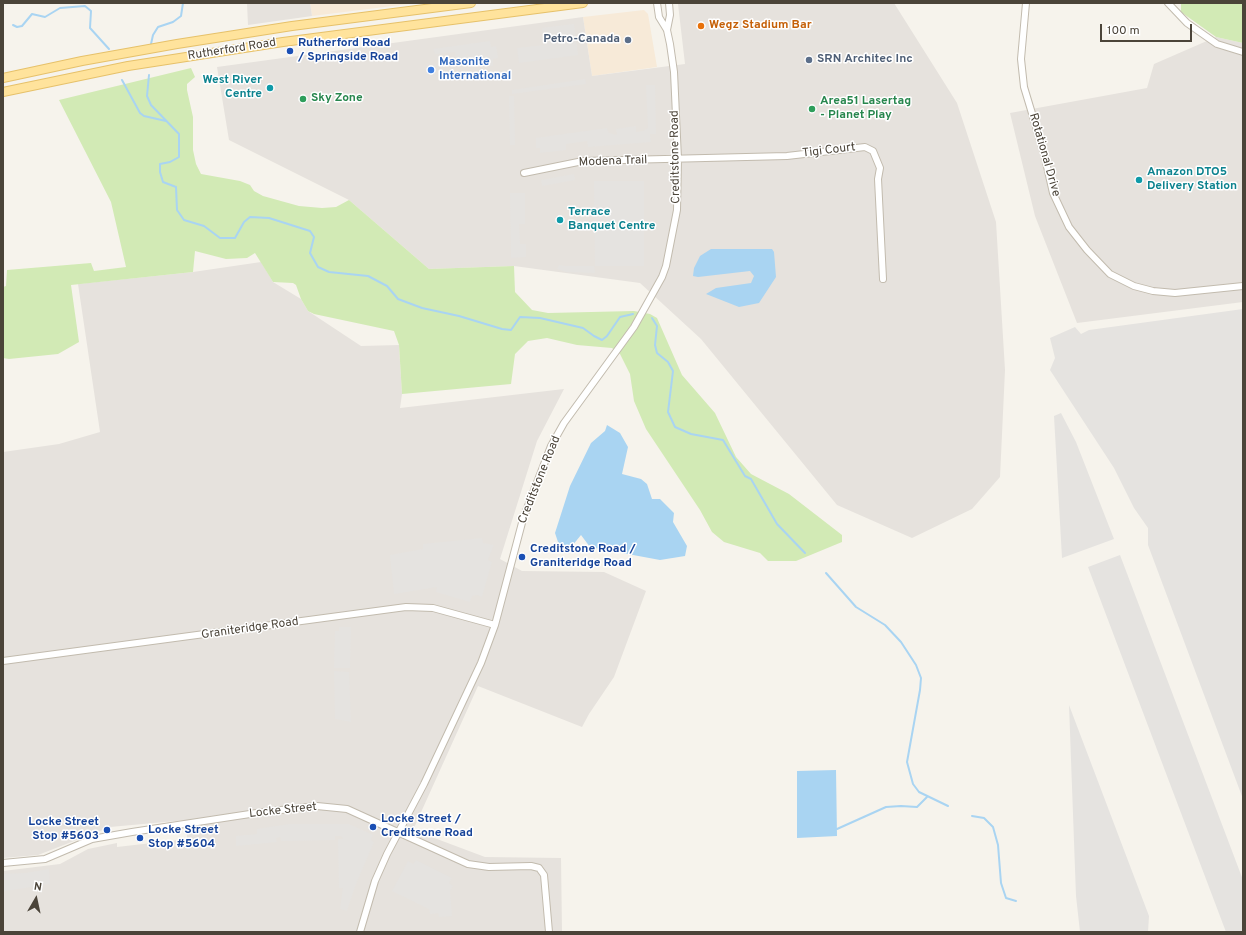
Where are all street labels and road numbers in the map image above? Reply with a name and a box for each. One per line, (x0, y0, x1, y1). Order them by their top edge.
street label: Rutherford Road (187, 36, 277, 64)
street label: Creditstone Road (668, 110, 684, 204)
street label: Rotational Drive (1025, 112, 1063, 198)
street label: Tigi Court (802, 141, 856, 161)
street label: Modena Trail (578, 154, 648, 170)
street label: Creditstone Road (516, 434, 564, 526)
street label: Graniteridge Road (200, 615, 300, 643)
street label: Locke Street (248, 800, 318, 822)

